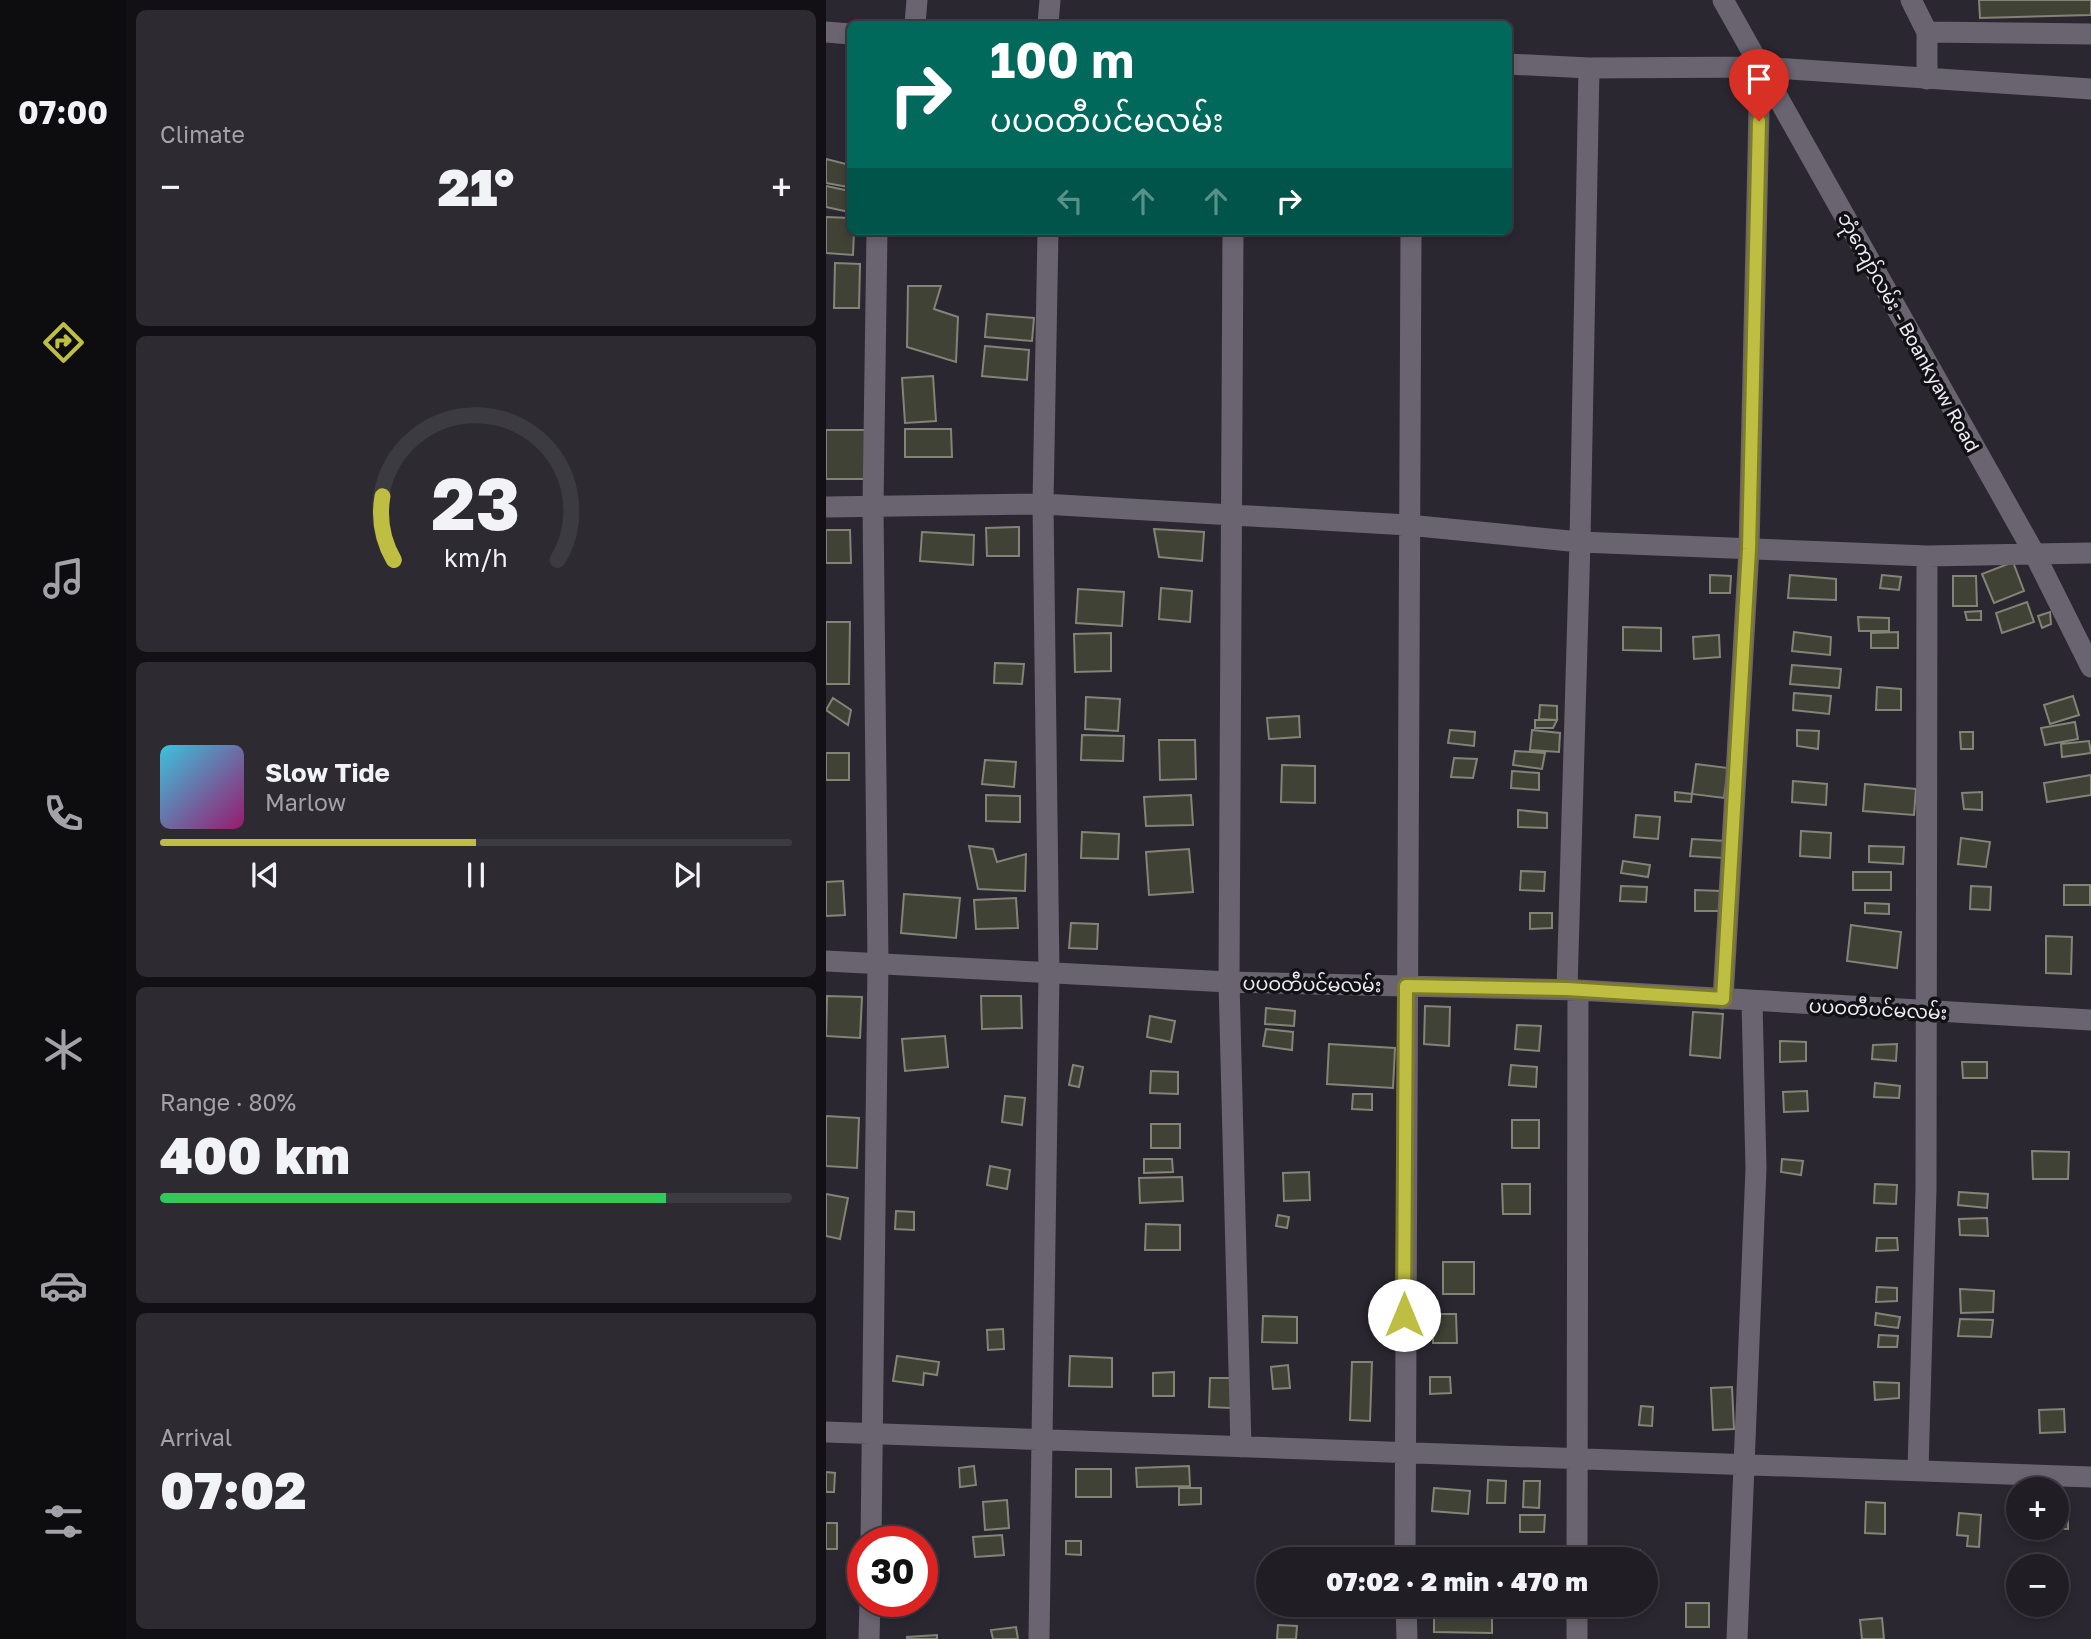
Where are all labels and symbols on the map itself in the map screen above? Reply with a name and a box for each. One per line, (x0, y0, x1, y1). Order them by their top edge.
pin (1729, 49, 1789, 121)
street label: ဘုံကျော်လမ်း - Boankyaw Road (1829, 207, 1987, 458)
street label: ပပဝတီပင်မလမ်း (1242, 969, 1382, 996)
street label: ပပဝတီပင်မလမ်း (1808, 991, 1948, 1024)
position arrow (1367, 1278, 1441, 1352)
speed limit sign: 30 (847, 1526, 938, 1617)

